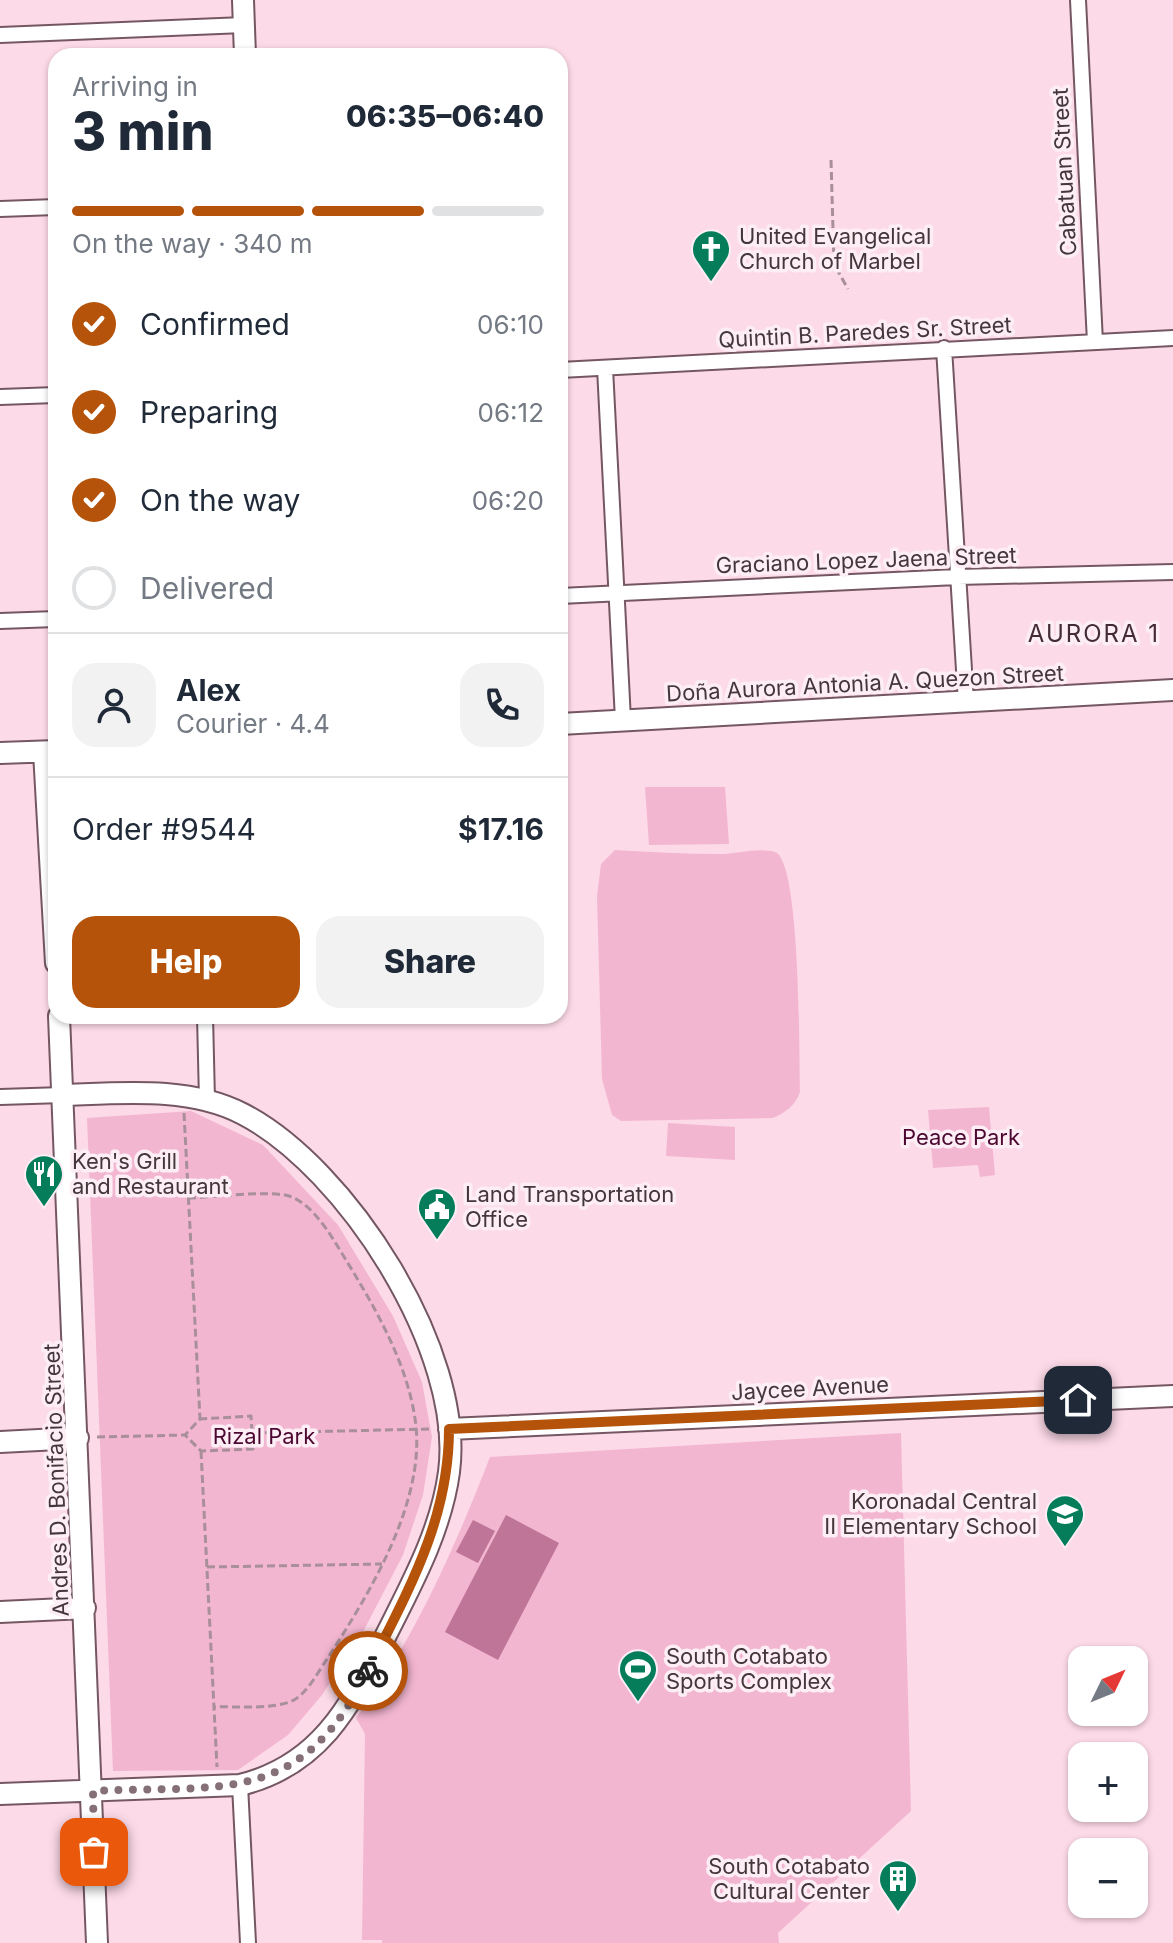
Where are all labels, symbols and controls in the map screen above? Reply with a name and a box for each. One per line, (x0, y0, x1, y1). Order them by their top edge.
text: Arriving in (72, 71, 198, 102)
street label: Cabatuan Street (1047, 87, 1081, 257)
text: 06:35–06:40 (346, 98, 544, 134)
text: 3 min (72, 100, 214, 163)
place label: United Evangelical Church of Marbel (739, 223, 931, 274)
text: On the way · 340 m (72, 228, 312, 259)
church icon: United Evangelical Church of Marbel (690, 228, 732, 283)
icon: check (72, 302, 116, 346)
text: Confirmed (140, 306, 290, 342)
text: 06:10 (477, 309, 544, 340)
street label: Quintin B. Paredes Sr. Street (718, 311, 1012, 353)
icon: check (72, 390, 116, 434)
text: Preparing (140, 394, 278, 430)
text: 06:12 (478, 397, 544, 428)
icon: check (72, 478, 116, 522)
text: On the way (140, 482, 300, 518)
text: 06:20 (472, 485, 544, 516)
street label: Graciano Lopez Jaena Street (715, 542, 1017, 578)
text: Delivered (140, 570, 274, 606)
district label: AURORA 1 (1028, 619, 1160, 648)
street label: Doña Aurora Antonia A. Quezon Street (665, 660, 1065, 706)
button: person (72, 663, 156, 747)
button: phone (460, 663, 544, 747)
text: Alex (176, 672, 241, 708)
text: Courier · 4.4 (176, 708, 330, 739)
text: Order #9544 (72, 811, 256, 847)
text: $17.16 (458, 811, 544, 847)
button: Help (72, 916, 300, 1008)
button: Share (316, 916, 544, 1008)
park label: Peace Park (902, 1124, 1020, 1150)
place label: Ken's Grill and Restaurant (72, 1148, 229, 1199)
restaurant icon: Ken's Grill and Restaurant (23, 1153, 65, 1208)
place label: Land Transportation Office (465, 1181, 674, 1232)
public building icon: Land Transportation Office (416, 1186, 458, 1241)
street label: Andres D. Bonifacio Street (38, 1343, 74, 1617)
pin (1044, 1366, 1112, 1434)
street label: Jaycee Avenue (730, 1371, 890, 1405)
icon: home (1056, 1378, 1100, 1422)
park label: Rizal Park (213, 1423, 315, 1449)
place label: Koronadal Central II Elementary School (824, 1488, 1037, 1539)
school or university icon: Koronadal Central II Elementary School (1044, 1493, 1086, 1548)
courier (328, 1631, 408, 1711)
place label: South Cotabato Sports Complex (666, 1643, 832, 1694)
north arrow (1068, 1646, 1148, 1726)
map controls (1068, 1646, 1148, 1918)
sports icon: South Cotabato Sports Complex (617, 1648, 659, 1703)
icon: bike (346, 1649, 390, 1693)
button: + (1068, 1742, 1148, 1822)
pin (60, 1818, 128, 1886)
icon: bag (72, 1830, 116, 1874)
button: − (1068, 1838, 1148, 1918)
place label: South Cotabato Cultural Center (708, 1853, 870, 1904)
building icon: South Cotabato Cultural Center (877, 1858, 919, 1913)

